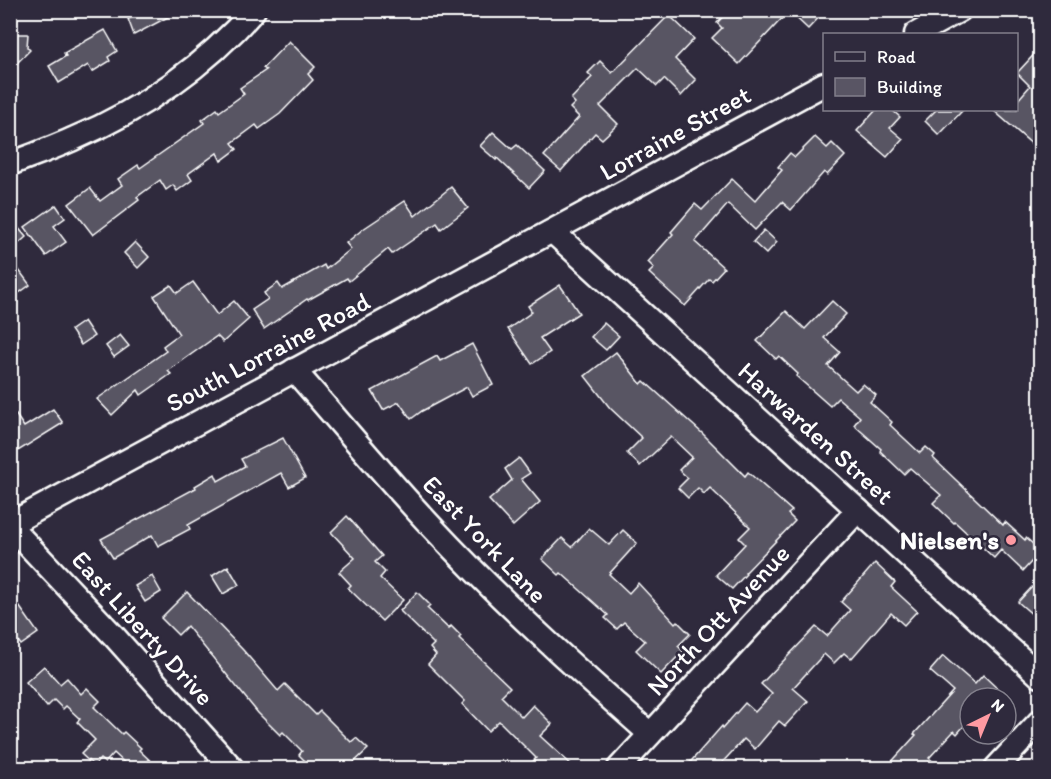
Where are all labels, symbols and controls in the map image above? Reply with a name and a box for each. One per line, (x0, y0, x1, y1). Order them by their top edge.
legend (823, 33, 1018, 111)
text: Road (877, 46, 916, 68)
text: Building (877, 76, 943, 98)
street label: Lorraine Street (594, 78, 756, 188)
street label: South Lorraine Road (161, 285, 375, 419)
street label: Harwarden Street (732, 355, 901, 511)
street label: East York Lane (416, 468, 554, 610)
place label: Nielsen's (900, 524, 999, 556)
marker: Nielsen's (1004, 533, 1018, 547)
street label: North Ott Avenue (640, 538, 796, 702)
street label: East Liberty Drive (65, 544, 221, 712)
north arrow (958, 686, 1018, 746)
text: N (987, 695, 1008, 716)

